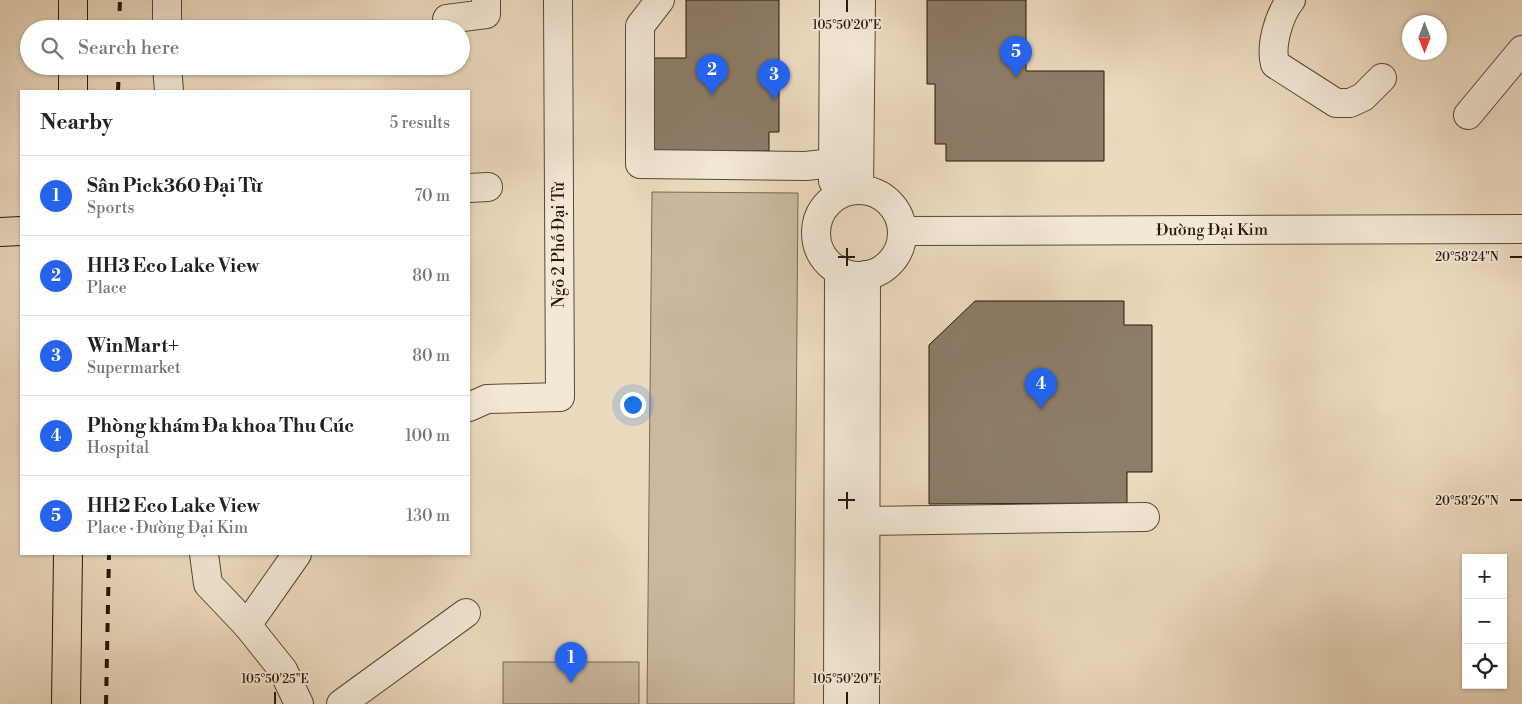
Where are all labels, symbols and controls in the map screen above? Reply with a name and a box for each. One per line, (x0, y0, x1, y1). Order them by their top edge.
north arrow (1402, 15, 1447, 60)
text: 105°50'20"E (813, 18, 881, 33)
search box (20, 20, 470, 75)
icon: search (38, 34, 66, 62)
text: Search here (78, 36, 179, 60)
pin: 5 (1000, 36, 1032, 77)
pin: 2 (696, 54, 728, 95)
pin: 3 (758, 59, 790, 100)
text: Nearby (40, 110, 113, 136)
text: 5 results (389, 113, 450, 133)
text: Sân Pick360 Đại Từ (87, 174, 262, 198)
street label: Ngõ 2 Phố Đại Từ (549, 181, 569, 308)
text: 1 (52, 186, 60, 206)
text: 70 m (414, 186, 450, 206)
text: Sports (87, 198, 134, 218)
street label: Đường Đại Kim (1156, 220, 1268, 240)
text: 20°58'24"N (1435, 250, 1499, 265)
text: HH3 Eco Lake View (87, 254, 259, 278)
text: 2 (51, 266, 61, 286)
text: 80 m (412, 266, 450, 286)
text: Place (87, 278, 127, 298)
text: WinMart+ (87, 334, 179, 358)
text: 3 (51, 346, 61, 366)
text: 80 m (412, 346, 450, 366)
text: Supermarket (87, 358, 181, 378)
pin: 4 (1025, 368, 1057, 409)
your location (620, 392, 646, 418)
text: Phòng khám Đa khoa Thu Cúc (87, 414, 354, 438)
text: 4 (51, 426, 61, 446)
text: 100 m (405, 426, 450, 446)
text: Hospital (87, 438, 149, 458)
text: HH2 Eco Lake View (87, 494, 260, 518)
text: 20°58'26"N (1435, 494, 1499, 509)
text: 5 (51, 506, 61, 526)
text: 130 m (406, 506, 450, 526)
text: Place · Đường Đại Kim (87, 518, 248, 538)
map controls (1462, 554, 1507, 689)
button: + (1462, 554, 1507, 599)
button: − (1462, 599, 1507, 644)
pin: 1 (555, 642, 587, 683)
button: locate (1462, 644, 1507, 689)
text: 105°50'25"E (241, 672, 309, 687)
text: 105°50'20"E (813, 672, 881, 687)

